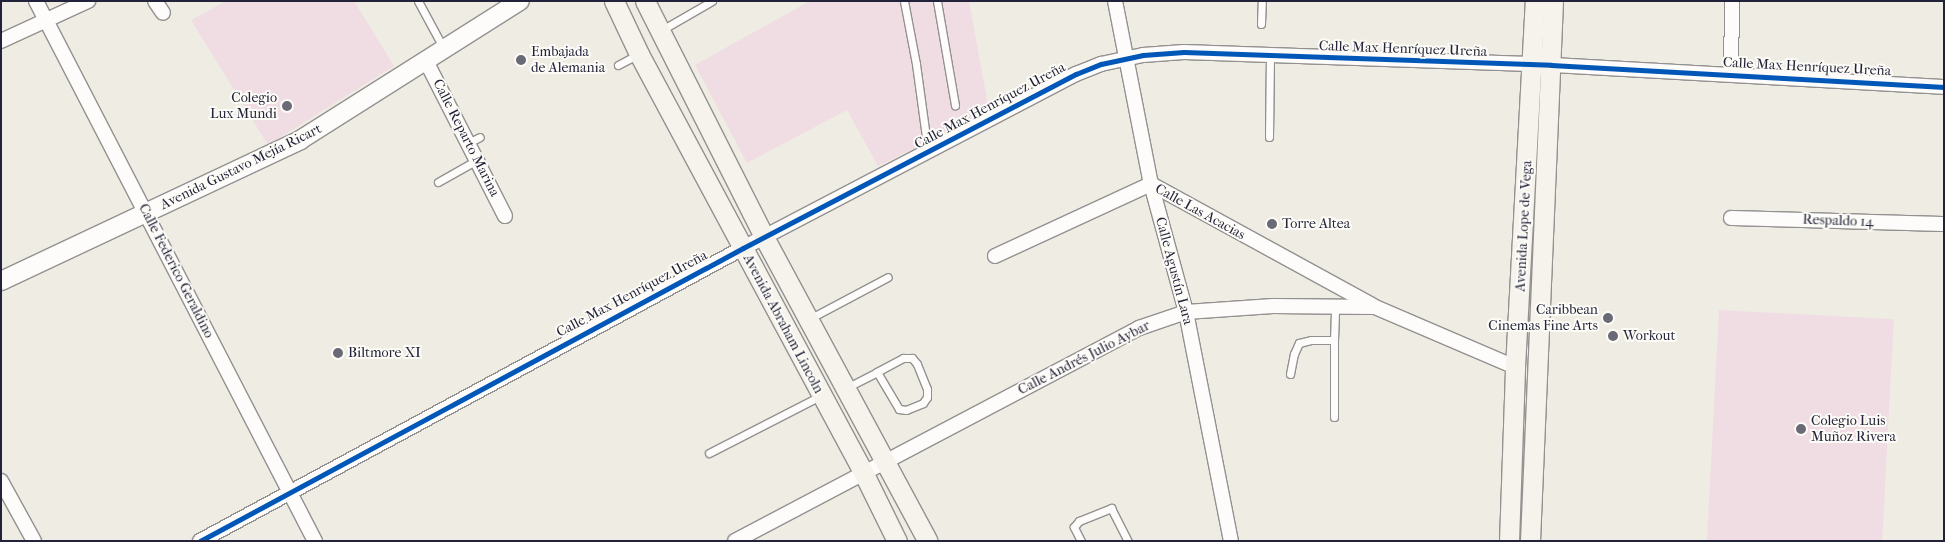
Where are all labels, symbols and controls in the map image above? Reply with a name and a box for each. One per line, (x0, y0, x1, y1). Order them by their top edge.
street label: Calle Max Henríquez Ureña (1318, 38, 1488, 60)
place label: Embajada de Alemania (531, 44, 605, 76)
marker: Embajada de Alemania (515, 54, 527, 66)
street label: Calle Max Henríquez Ureña (1722, 54, 1892, 80)
street label: Calle Max Henríquez Ureña (912, 59, 1068, 153)
street label: Calle Reparto Marina (429, 76, 503, 200)
place label: Colegio Lux Mundi (210, 90, 277, 122)
marker: Colegio Lux Mundi (281, 100, 293, 112)
street label: Avenida Gustavo Mejía Ricart (158, 121, 324, 213)
street label: Avenida Lope de Vega (1512, 160, 1536, 292)
street label: Calle Las Acacias (1152, 180, 1248, 244)
street label: Calle Federico Geraldino (135, 201, 217, 341)
street label: Respaldo 14 (1802, 211, 1874, 231)
street label: Calle Agustín Lara (1152, 215, 1196, 327)
place label: Torre Altea (1282, 216, 1350, 232)
marker: Torre Altea (1266, 218, 1278, 230)
street label: Calle Max Henríquez Ureña (554, 247, 710, 341)
street label: Avenida Abraham Lincoln (739, 252, 827, 396)
place label: Caribbean Cinemas Fine Arts (1488, 302, 1598, 334)
marker: Caribbean Cinemas Fine Arts (1602, 312, 1614, 324)
street label: Calle Andrés Julio Aybar (1015, 317, 1153, 399)
place label: Workout (1623, 328, 1675, 344)
marker: Workout (1607, 330, 1619, 342)
place label: Biltmore XI (348, 345, 421, 361)
marker: Biltmore XI (332, 347, 344, 359)
place label: Colegio Luis Muñoz Rivera (1811, 413, 1896, 446)
marker: Colegio Luis Muñoz Rivera (1795, 423, 1807, 435)

